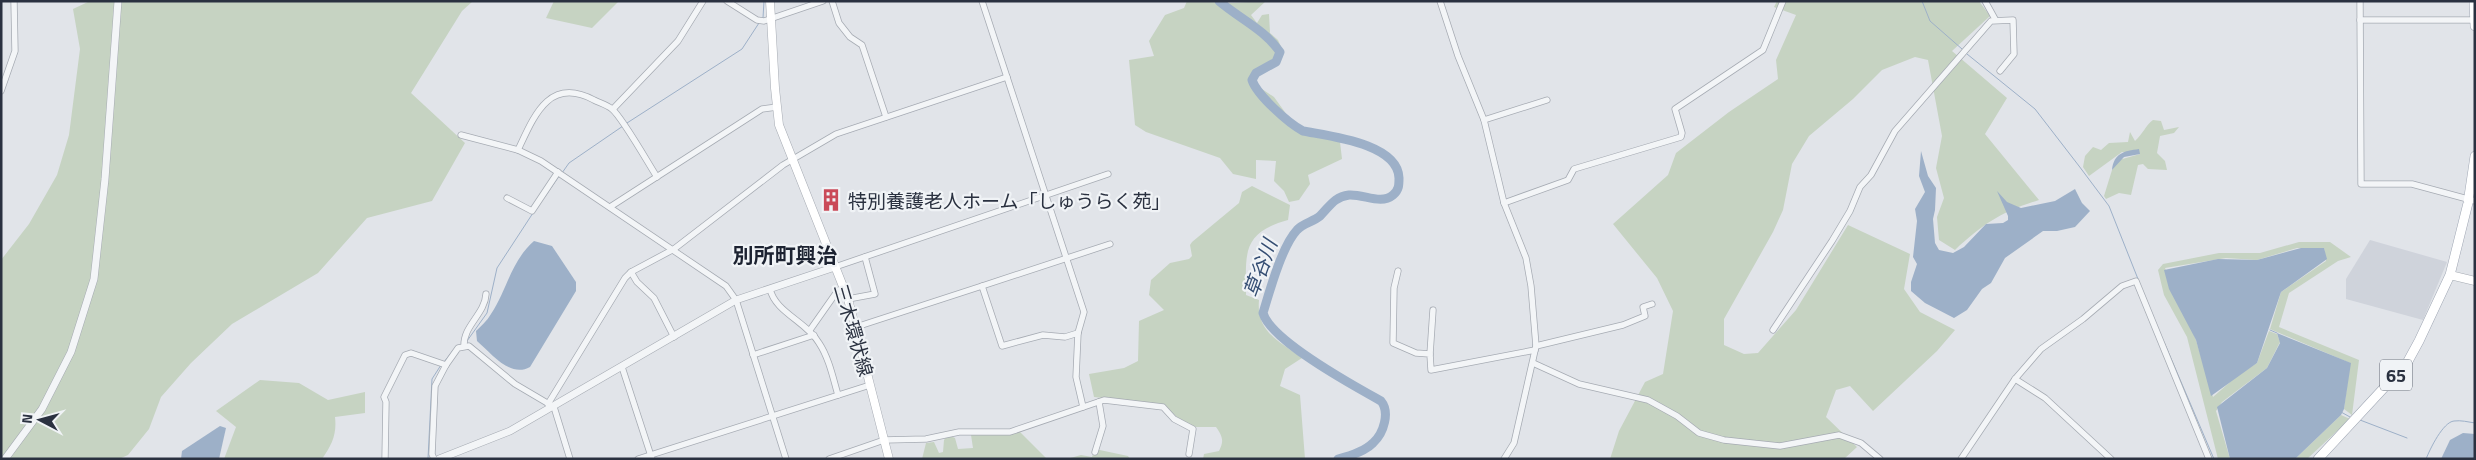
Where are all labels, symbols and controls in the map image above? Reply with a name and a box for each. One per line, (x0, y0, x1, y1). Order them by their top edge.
place label: 特別養護老人ホーム「しゅうらく苑」 (848, 186, 1170, 215)
building icon: 特別養護老人ホーム「しゅうらく苑」 (818, 187, 844, 213)
water label: 草谷川 (1235, 233, 1286, 301)
district label: 別所町興治 (733, 239, 838, 271)
street label: 三木環状線 (827, 280, 881, 380)
road number: 65 (2380, 360, 2412, 390)
north arrow (15, 395, 65, 445)
text: N (16, 413, 38, 425)

